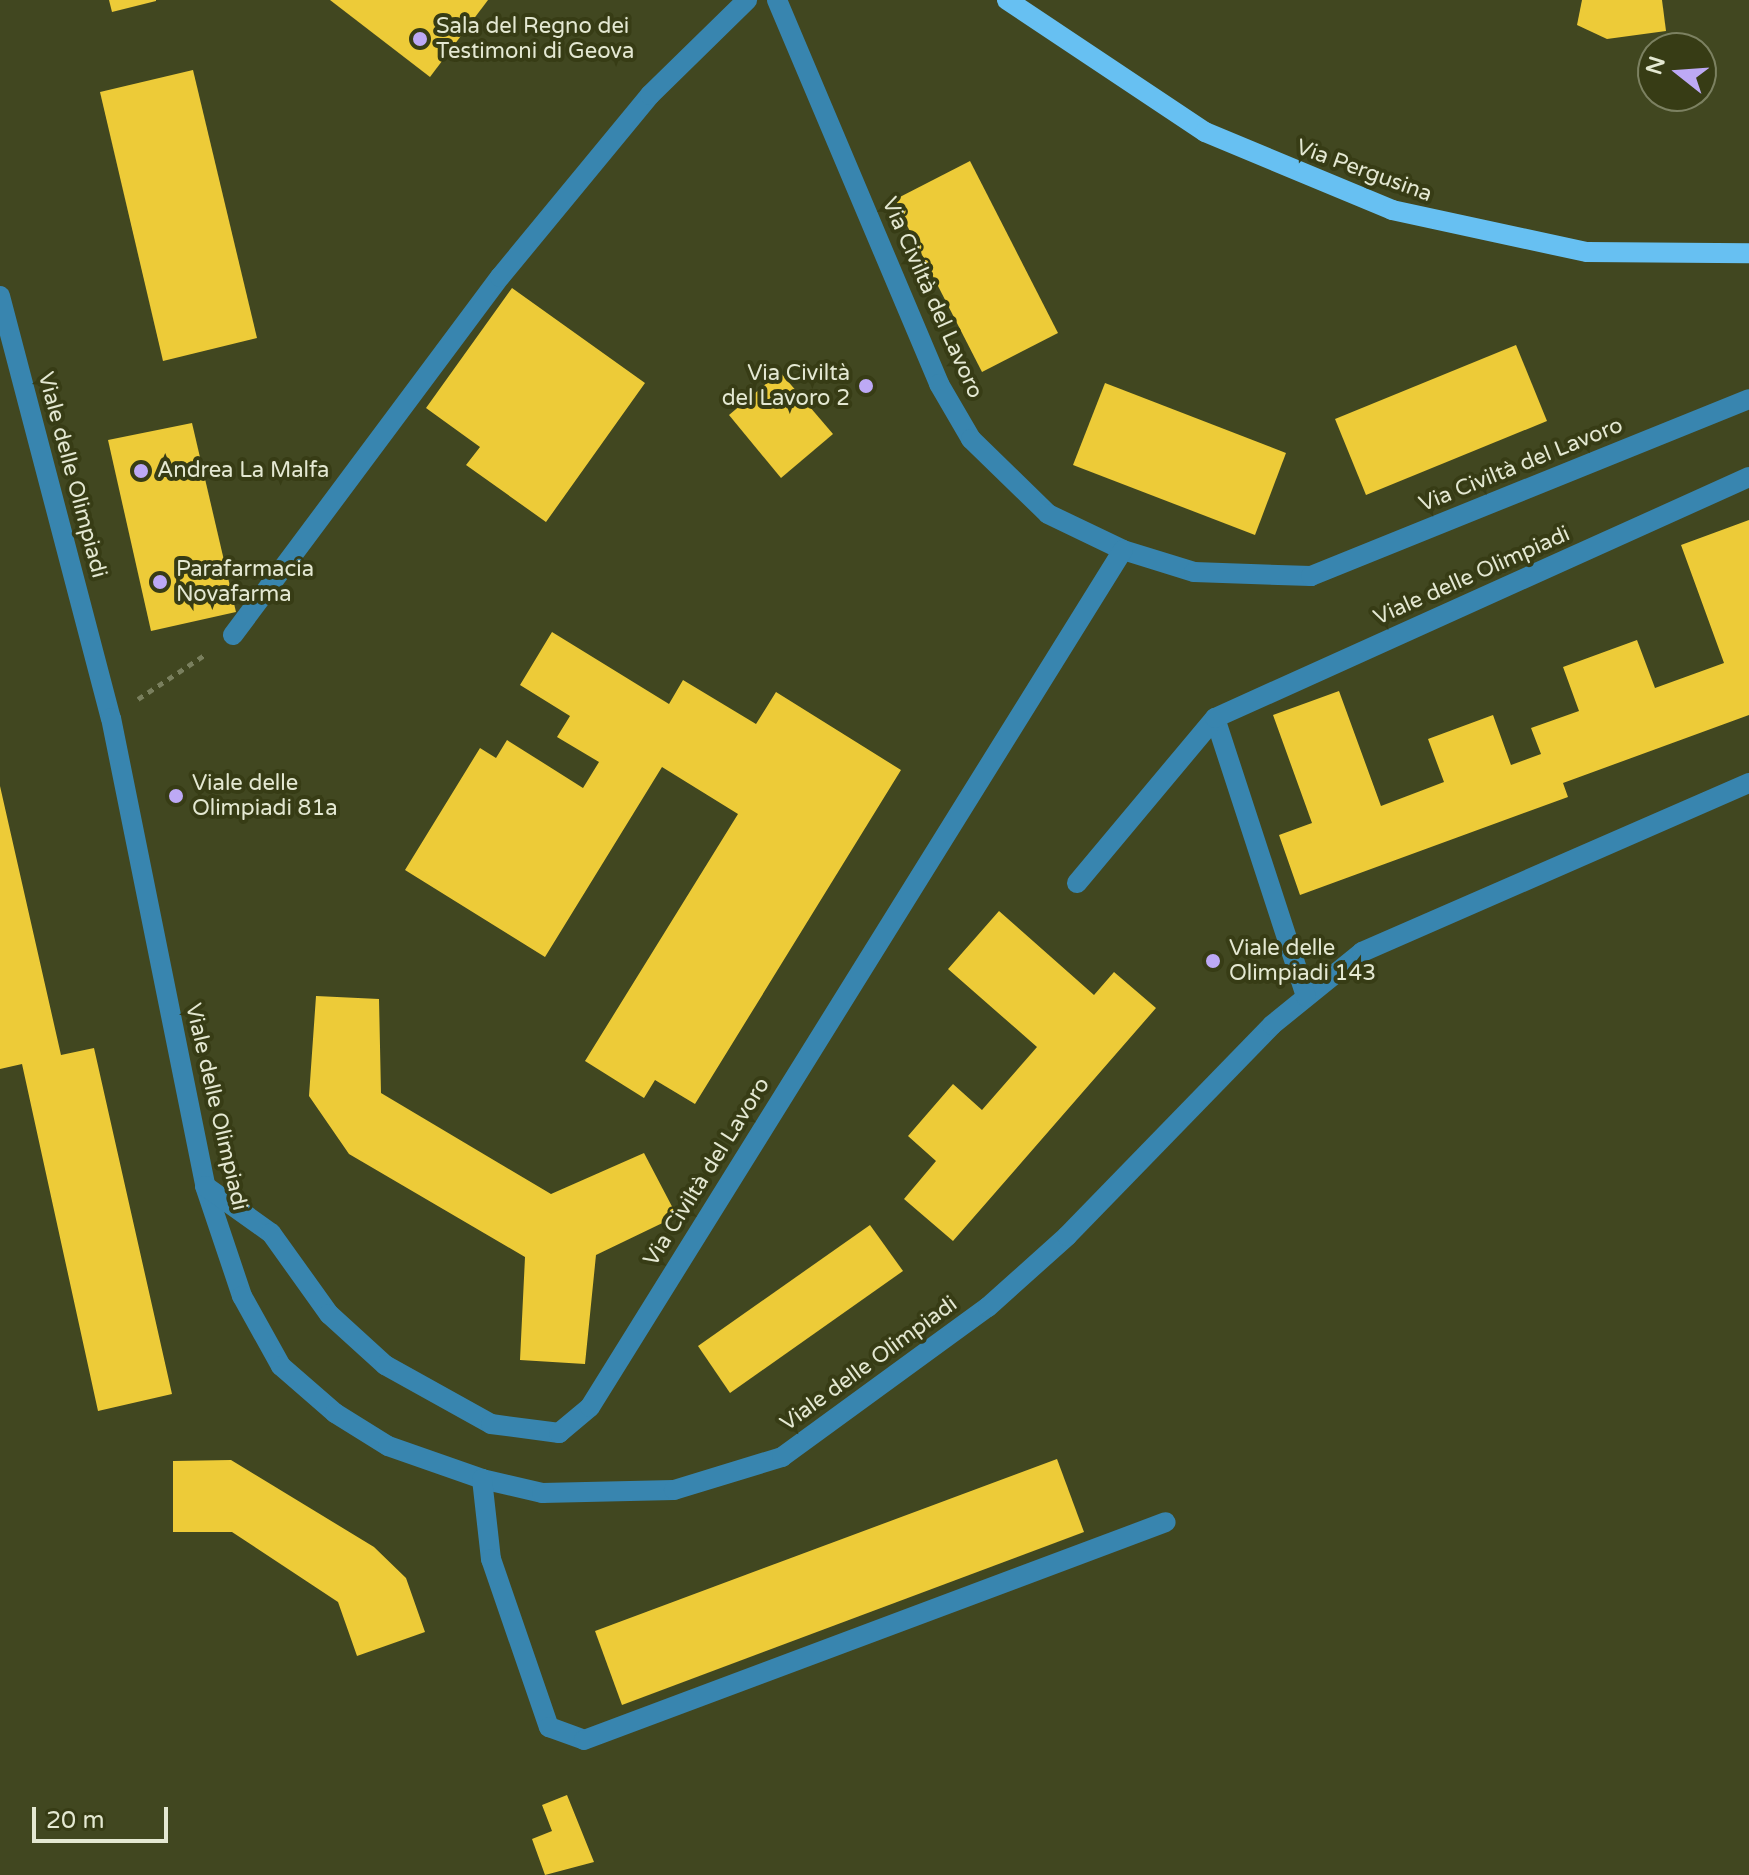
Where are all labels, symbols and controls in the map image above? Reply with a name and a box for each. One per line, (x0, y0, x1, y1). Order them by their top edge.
place label: Sala del Regno dei Testimoni di Geova (436, 13, 634, 64)
marker: Sala del Regno dei Testimoni di Geova (411, 30, 429, 48)
north arrow (1637, 32, 1717, 112)
text: N (1641, 53, 1671, 78)
street label: Via Pergusina (1292, 134, 1436, 208)
street label: Via Civiltà del Lavoro (876, 193, 988, 403)
place label: Via Civiltà del Lavoro 2 (722, 360, 850, 412)
street label: Viale delle Olimpiadi (32, 369, 112, 581)
marker: Via Civiltà del Lavoro 2 (857, 377, 875, 395)
street label: Via Civiltà del Lavoro (1415, 412, 1627, 518)
place label: Andrea La Malfa (157, 458, 329, 484)
marker: Andrea La Malfa (132, 462, 150, 480)
street label: Viale delle Olimpiadi (1370, 521, 1574, 631)
place label: Parafarmacia Novafarma (176, 556, 314, 608)
marker: Parafarmacia Novafarma (151, 573, 169, 591)
place label: Viale delle Olimpiadi 81a (192, 770, 338, 822)
marker: Viale delle Olimpiadi 81a (167, 787, 185, 805)
place label: Viale delle Olimpiadi 143 (1229, 935, 1376, 986)
marker: Viale delle Olimpiadi 143 (1204, 952, 1222, 970)
street label: Viale delle Olimpiadi (179, 1001, 253, 1213)
street label: Via Civiltà del Lavoro (638, 1073, 776, 1271)
street label: Viale delle Olimpiadi (776, 1291, 962, 1437)
scale bar (36, 1791, 172, 1841)
text: 20 m (46, 1806, 104, 1835)

